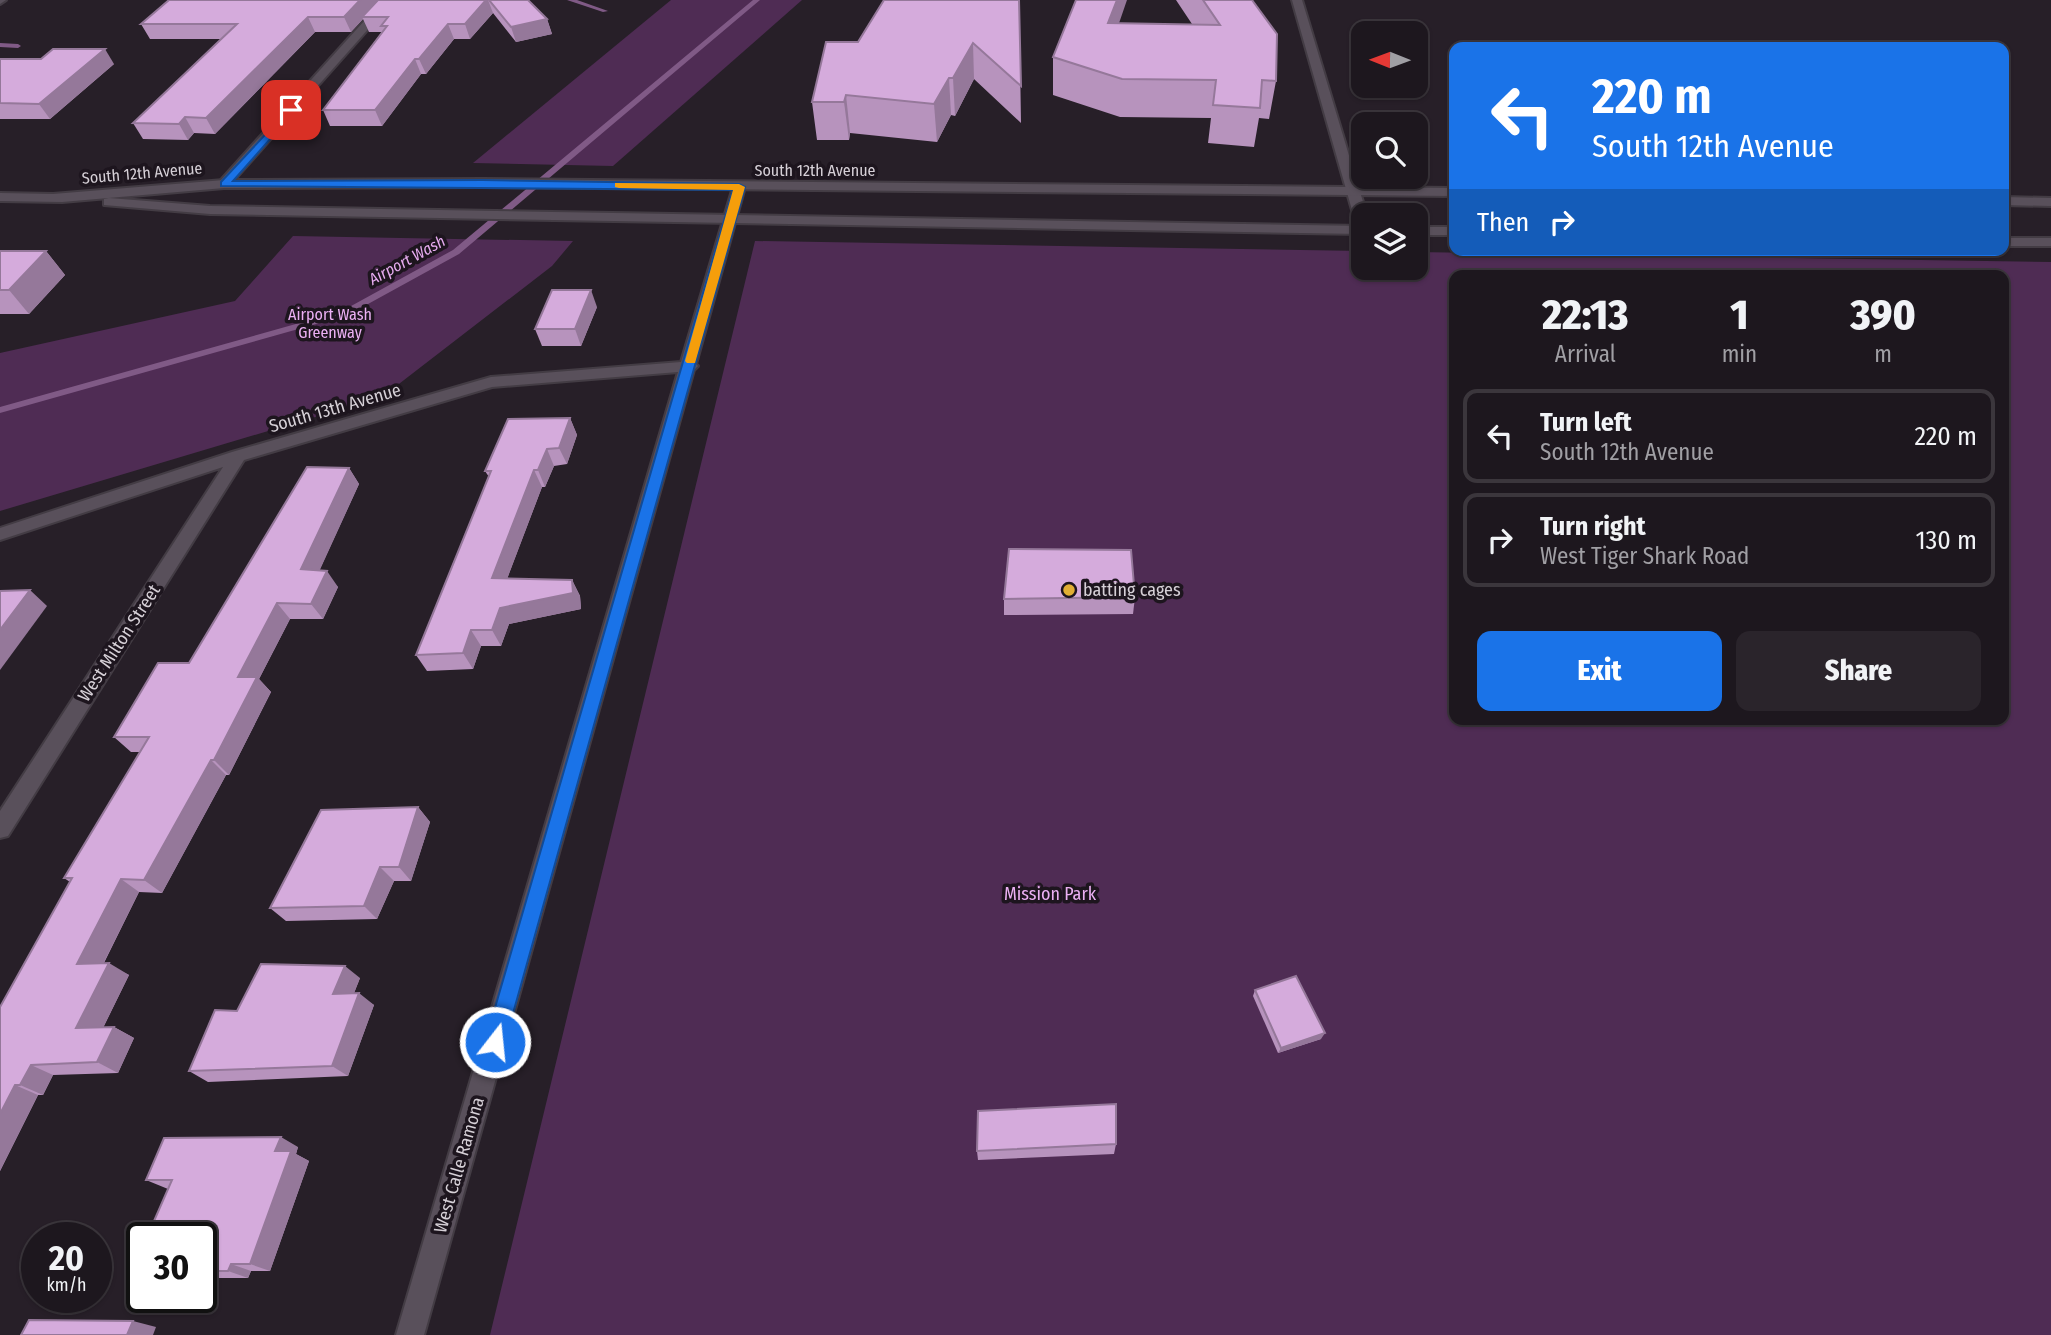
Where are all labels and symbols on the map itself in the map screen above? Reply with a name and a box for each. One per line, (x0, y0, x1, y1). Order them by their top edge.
north arrow (1351, 21, 1428, 98)
pin (261, 80, 321, 140)
street label: South 12th Avenue (81, 158, 203, 188)
street label: South 12th Avenue (755, 161, 876, 180)
water label: Airport Wash (365, 231, 448, 289)
park label: Airport Wash Greenway (288, 305, 372, 342)
street label: South 13th Avenue (266, 379, 404, 437)
place label: batting cages (1083, 579, 1181, 601)
street label: West Milton Street (73, 580, 165, 706)
marker: batting cages (1061, 582, 1077, 598)
park label: Mission Park (1004, 883, 1097, 905)
position arrow (458, 1005, 532, 1079)
street label: West Calle Ramona (429, 1094, 489, 1235)
speed limit sign: 30 (126, 1222, 217, 1313)

